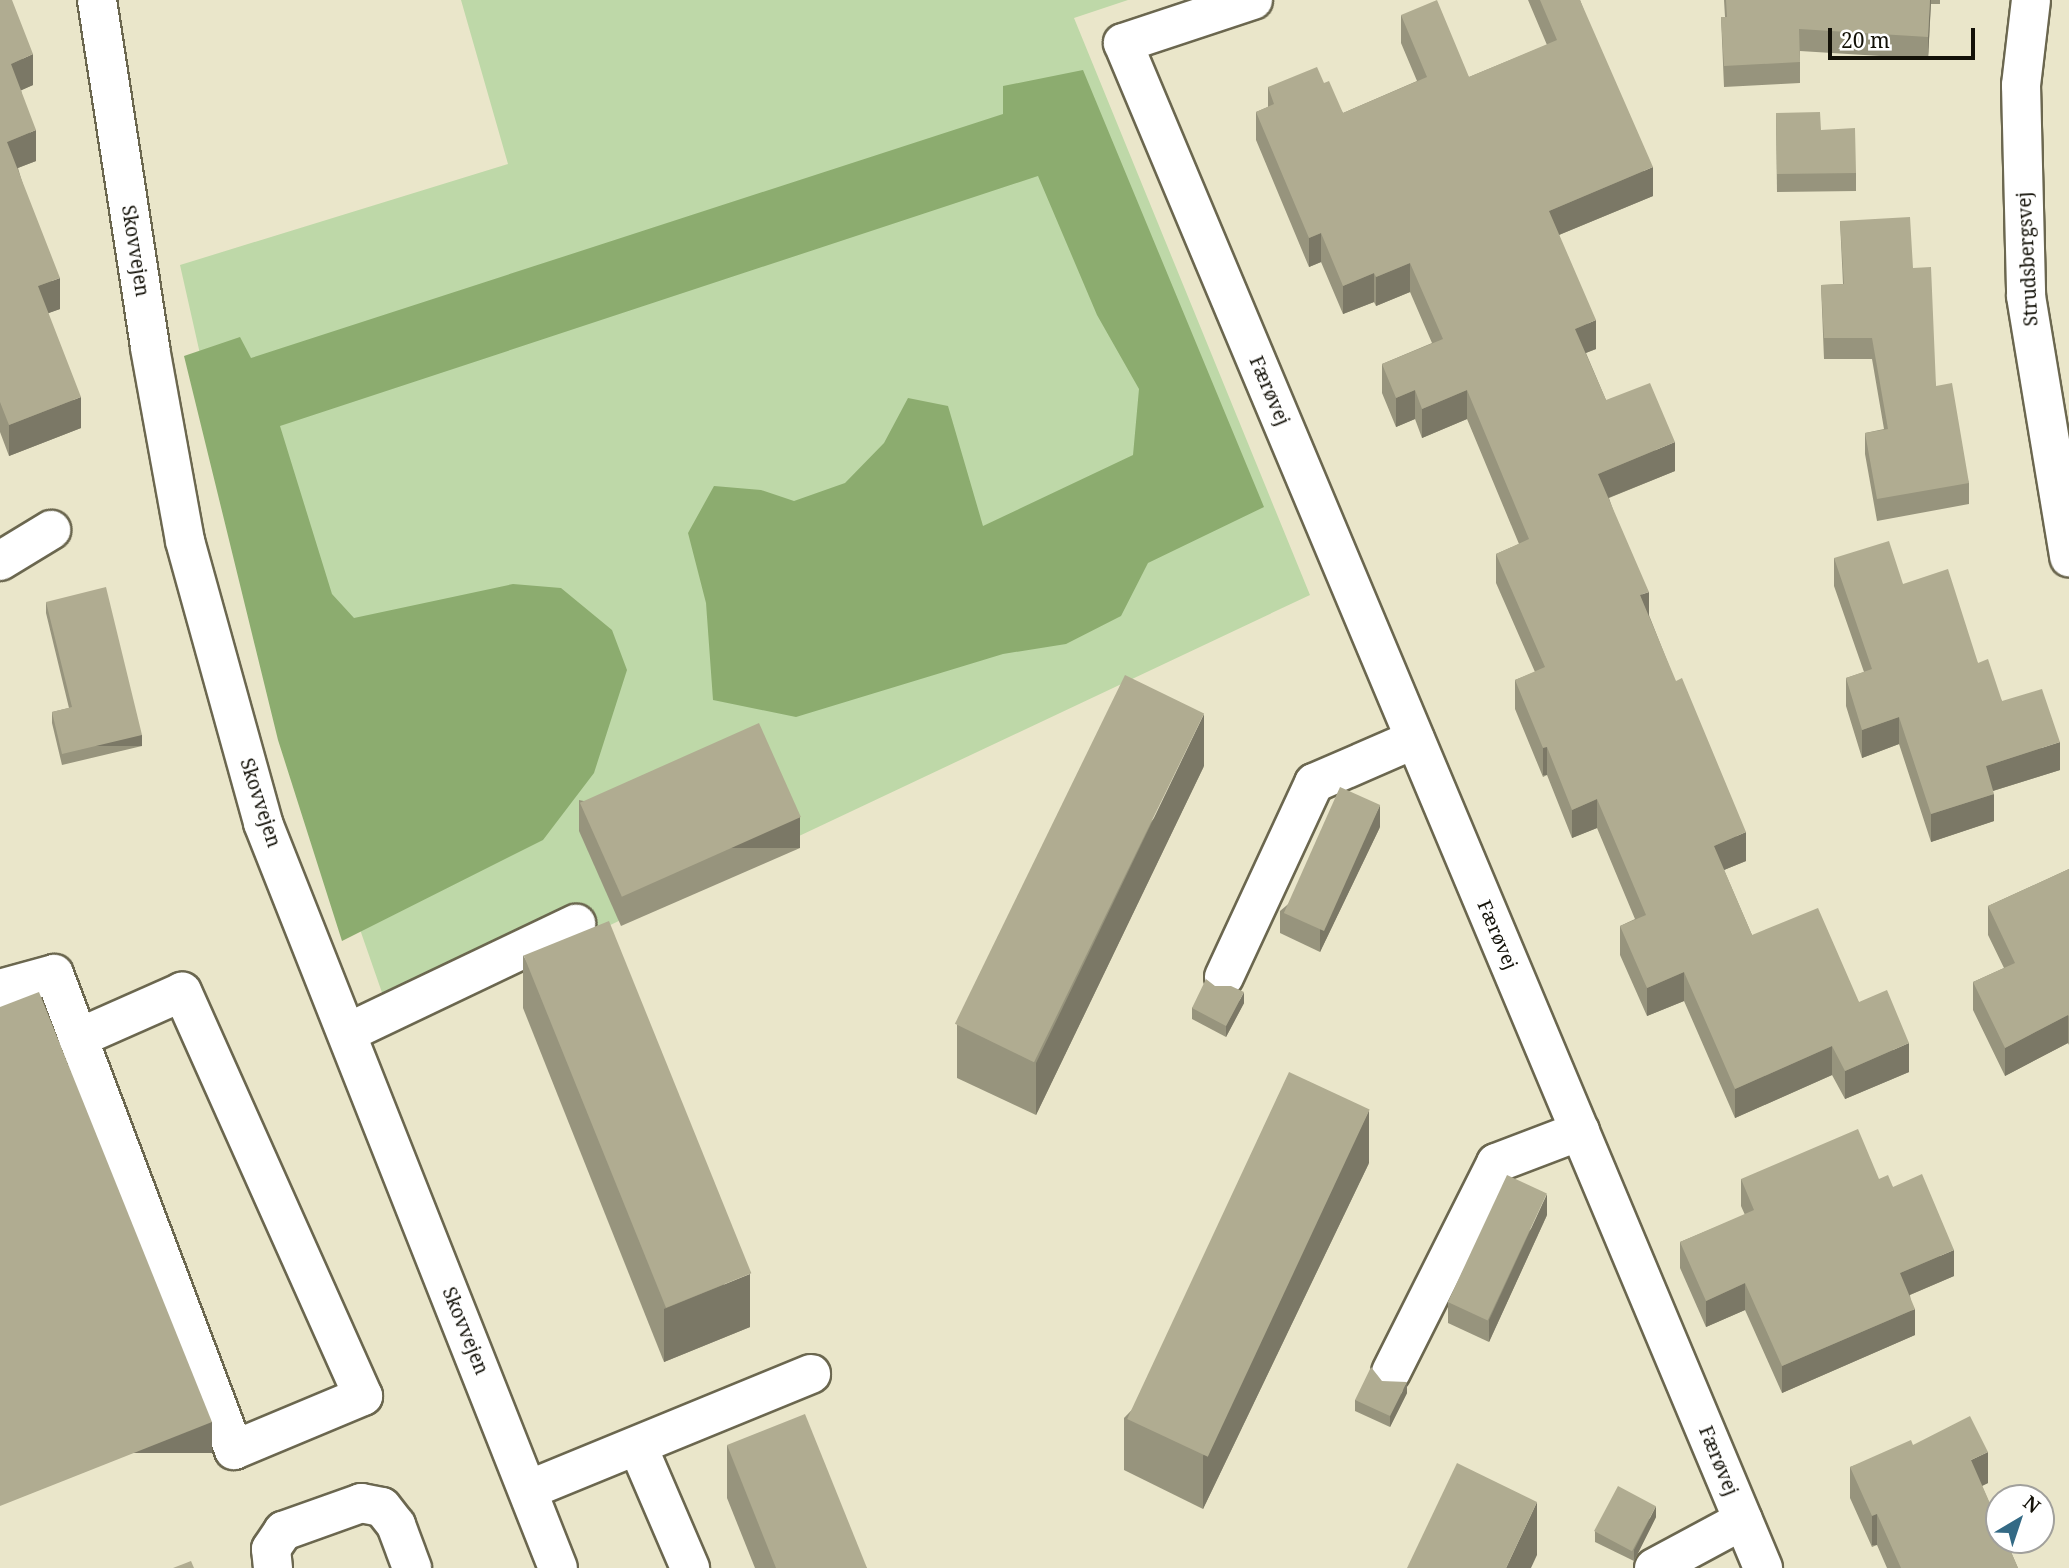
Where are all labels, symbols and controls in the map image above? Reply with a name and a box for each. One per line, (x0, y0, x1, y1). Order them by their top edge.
scale bar (1831, 14, 1978, 58)
text: 20 m (1841, 26, 1890, 54)
street label: Strudsbergsvej (2013, 191, 2043, 327)
street label: Skovvejen (117, 204, 153, 298)
street label: Færøvej (1244, 353, 1294, 429)
street label: Skovvejen (235, 756, 285, 850)
street label: Færøvej (1472, 897, 1522, 973)
street label: Skovvejen (437, 1284, 493, 1378)
street label: Færøvej (1694, 1423, 1742, 1499)
north arrow (1985, 1484, 2055, 1554)
text: N (2018, 1489, 2046, 1519)

